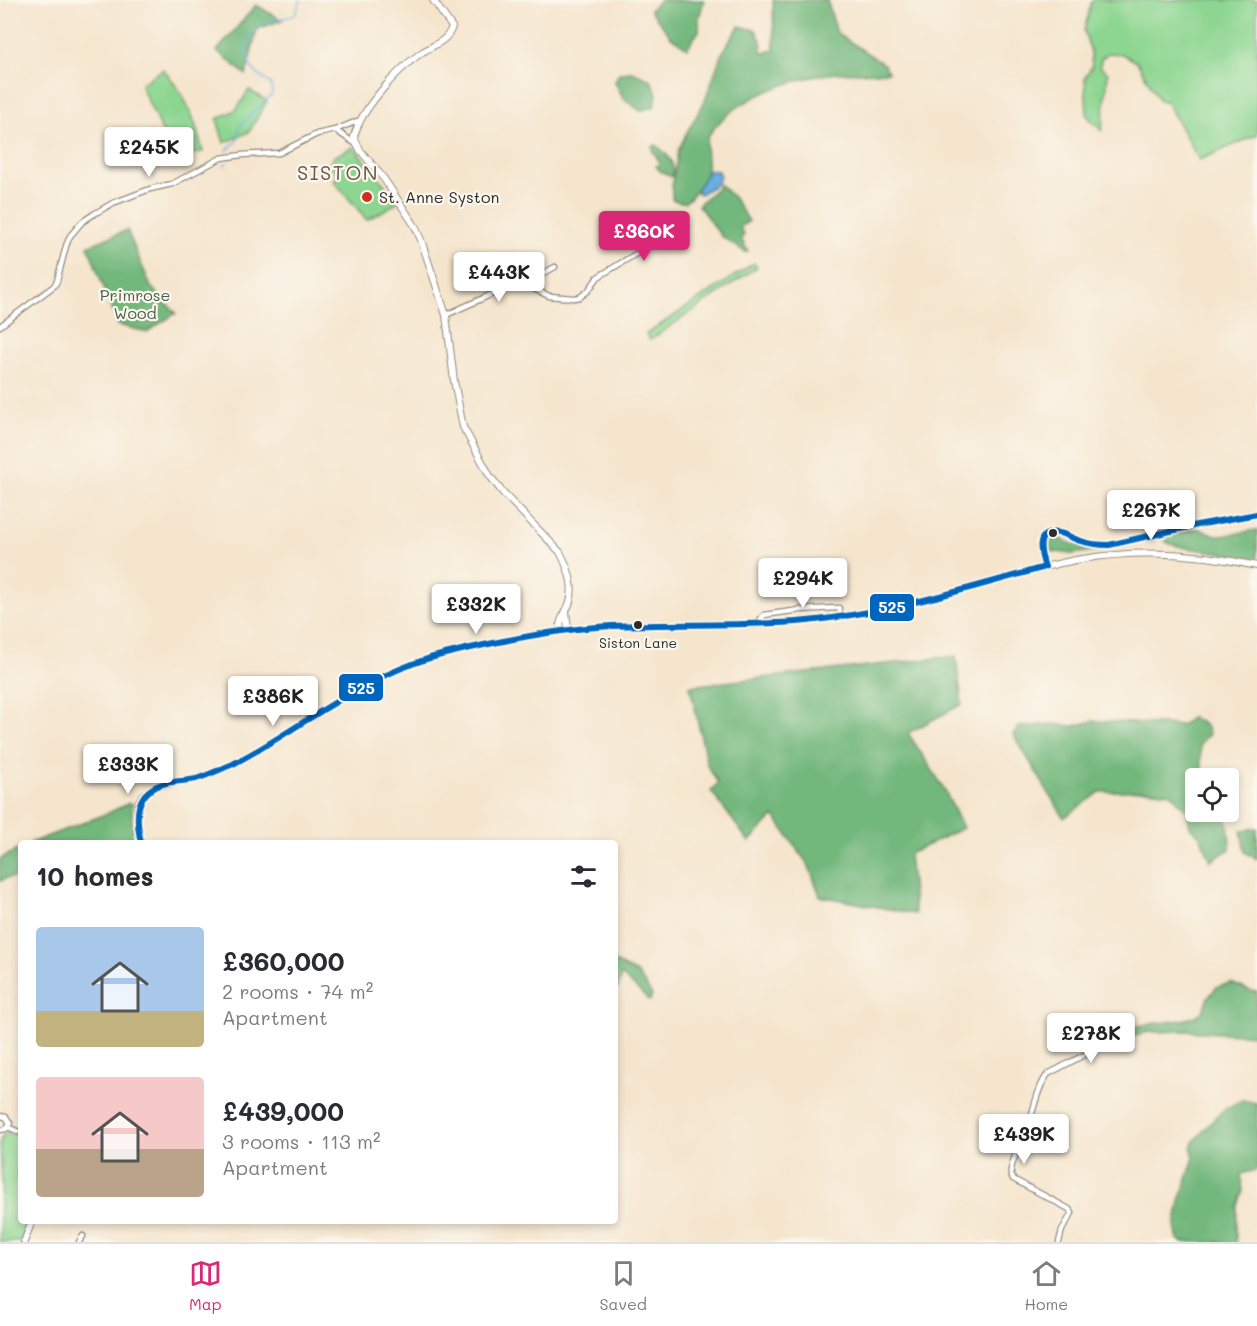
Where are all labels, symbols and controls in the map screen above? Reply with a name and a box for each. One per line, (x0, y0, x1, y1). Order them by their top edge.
pin: £245K (107, 127, 191, 178)
text: £245K (118, 133, 180, 159)
district label: SISTON (297, 159, 379, 185)
place label: St. Anne Syston (379, 186, 499, 207)
marker: St. Anne Syston (360, 190, 374, 204)
pin: £360K (602, 211, 686, 262)
text: £360K (613, 217, 675, 243)
pin: £443K (457, 252, 541, 303)
text: £443K (468, 258, 530, 284)
park label: Primrose Wood (100, 284, 170, 323)
pin: £267K (1109, 490, 1193, 541)
text: £267K (1121, 496, 1181, 522)
unlabelled marker (1047, 527, 1059, 539)
pin: £294K (761, 558, 845, 609)
text: £294K (772, 564, 834, 590)
pin: £332K (434, 584, 518, 635)
text: £332K (446, 590, 506, 616)
line badge: 525 (869, 593, 915, 622)
text: 525 (878, 596, 906, 617)
marker: Siston Lane (632, 619, 644, 631)
place label: Siston Lane (599, 633, 677, 652)
line badge: 525 (338, 673, 384, 702)
pin: £386K (231, 676, 315, 727)
text: 525 (347, 677, 375, 698)
text: £386K (242, 682, 304, 708)
pin: £333K (86, 744, 170, 795)
text: £333K (97, 750, 159, 776)
map controls (1185, 768, 1239, 822)
button: locate (1185, 768, 1239, 822)
text: 10 homes (36, 859, 154, 893)
icon: filters (567, 860, 600, 893)
text: £360,000 (222, 944, 344, 978)
icon: home (84, 951, 156, 1023)
text: 2 rooms · 74 m² (222, 978, 373, 1004)
text: Apartment (222, 1004, 328, 1030)
pin: £278K (1049, 1013, 1133, 1064)
text: £278K (1061, 1019, 1121, 1045)
text: £439,000 (222, 1094, 344, 1128)
icon: home (84, 1101, 156, 1173)
pin: £439K (982, 1114, 1066, 1165)
text: £439K (993, 1120, 1055, 1146)
text: 3 rooms · 113 m² (222, 1128, 381, 1154)
text: Apartment (222, 1154, 328, 1180)
tab: Map (189, 1257, 222, 1314)
tab: Saved (599, 1257, 647, 1314)
tab: Home (1025, 1257, 1068, 1314)

